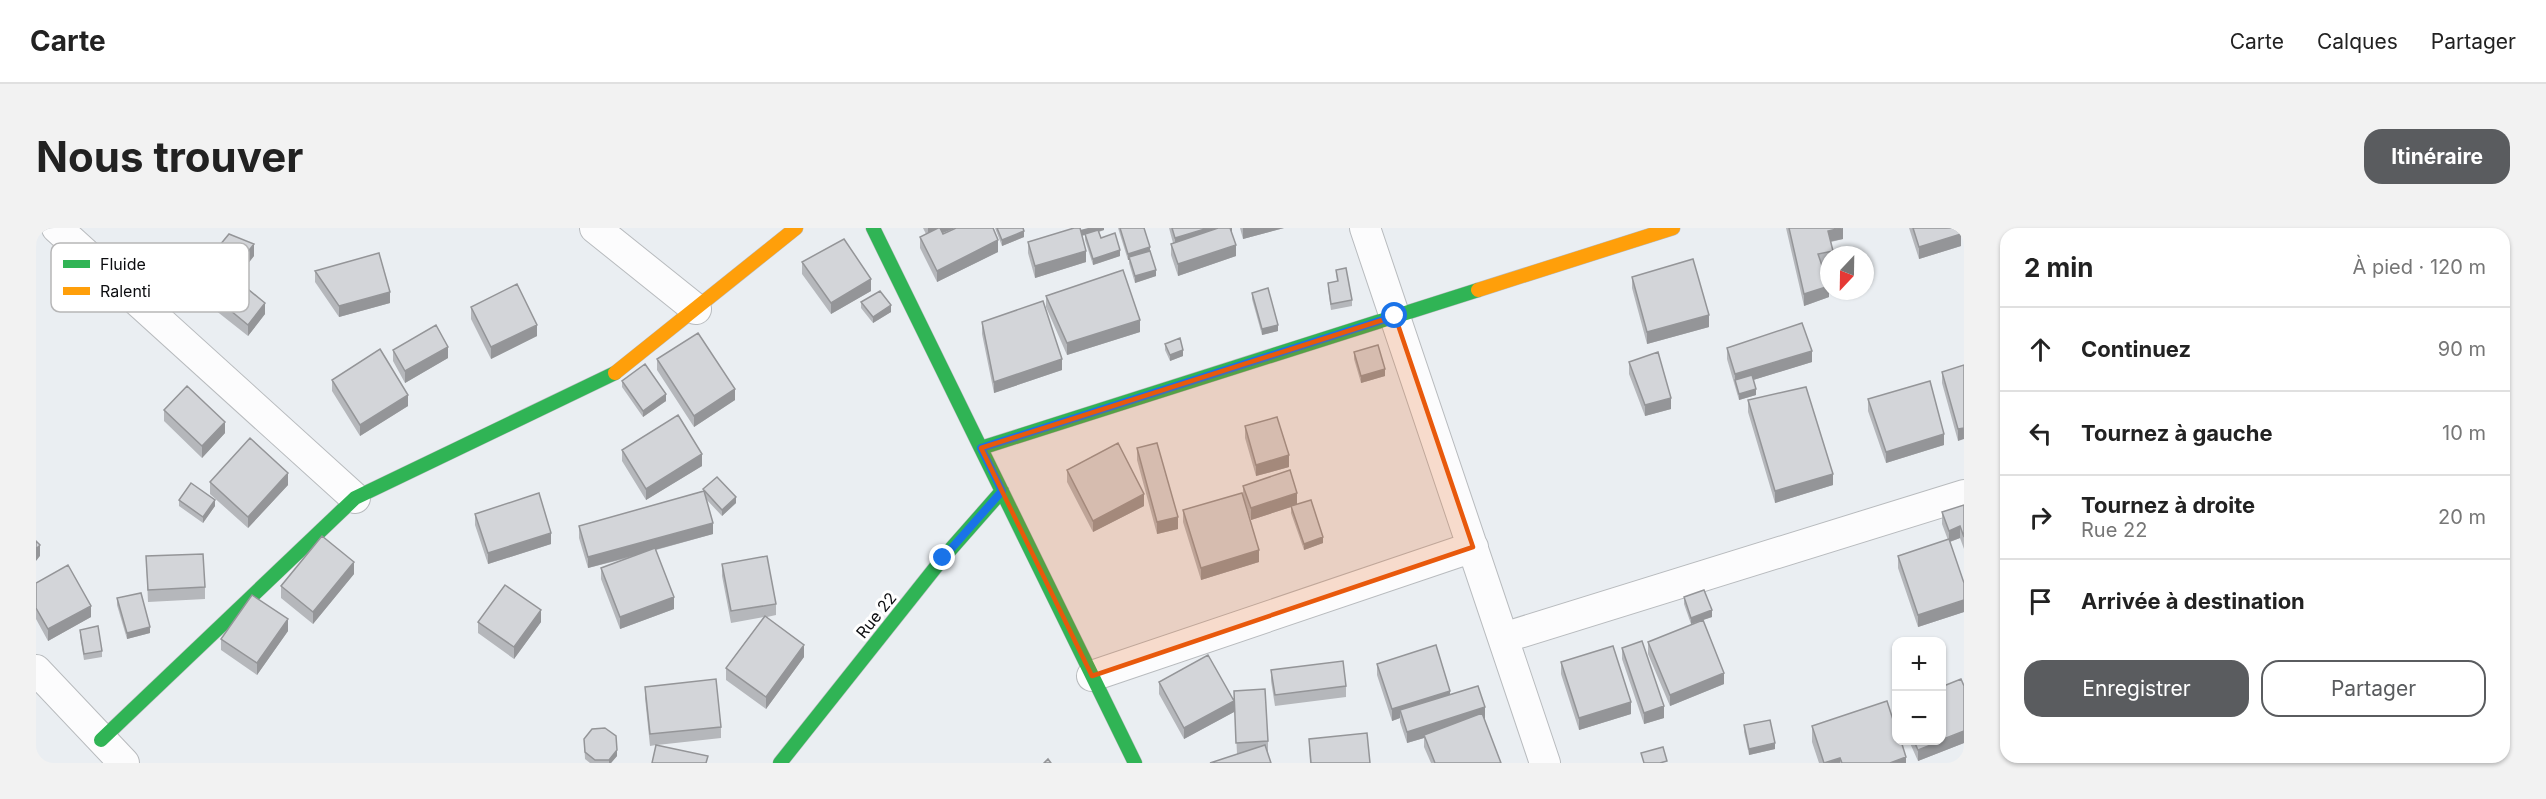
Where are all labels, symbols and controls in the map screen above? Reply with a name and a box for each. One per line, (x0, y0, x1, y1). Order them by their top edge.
text: Carte (30, 24, 106, 58)
text: Carte (2230, 29, 2284, 54)
text: Calques (2317, 29, 2398, 54)
text: Partager (2431, 29, 2516, 54)
button: Itinéraire (2364, 129, 2510, 184)
text: Nous trouver (36, 131, 303, 182)
legend (51, 243, 249, 312)
north arrow (1820, 246, 1874, 300)
text: 2 min (2024, 252, 2094, 283)
text: Fluide (100, 254, 146, 274)
text: À pied · 120 m (2352, 255, 2486, 279)
text: Ralenti (100, 281, 151, 301)
route start (1381, 302, 1407, 328)
icon: ahead (2024, 333, 2057, 366)
text: Continuez (2081, 336, 2191, 362)
text: 90 m (2438, 337, 2486, 361)
icon: left (2024, 417, 2057, 450)
text: Tournez à gauche (2081, 420, 2273, 446)
text: 10 m (2442, 421, 2486, 445)
text: Tournez à droite (2081, 492, 2255, 518)
icon: right (2024, 501, 2057, 534)
text: 20 m (2438, 505, 2486, 529)
text: Rue 22 (2081, 518, 2147, 542)
route end (929, 544, 955, 570)
icon: arrive (2024, 585, 2057, 618)
street label: Rue 22 (852, 588, 900, 642)
text: Arrivée à destination (2081, 588, 2305, 614)
map controls (1892, 637, 1946, 745)
button: + (1892, 637, 1946, 691)
button: Enregistrer (2024, 660, 2249, 717)
button: Partager (2261, 660, 2486, 717)
button: − (1892, 691, 1946, 745)

